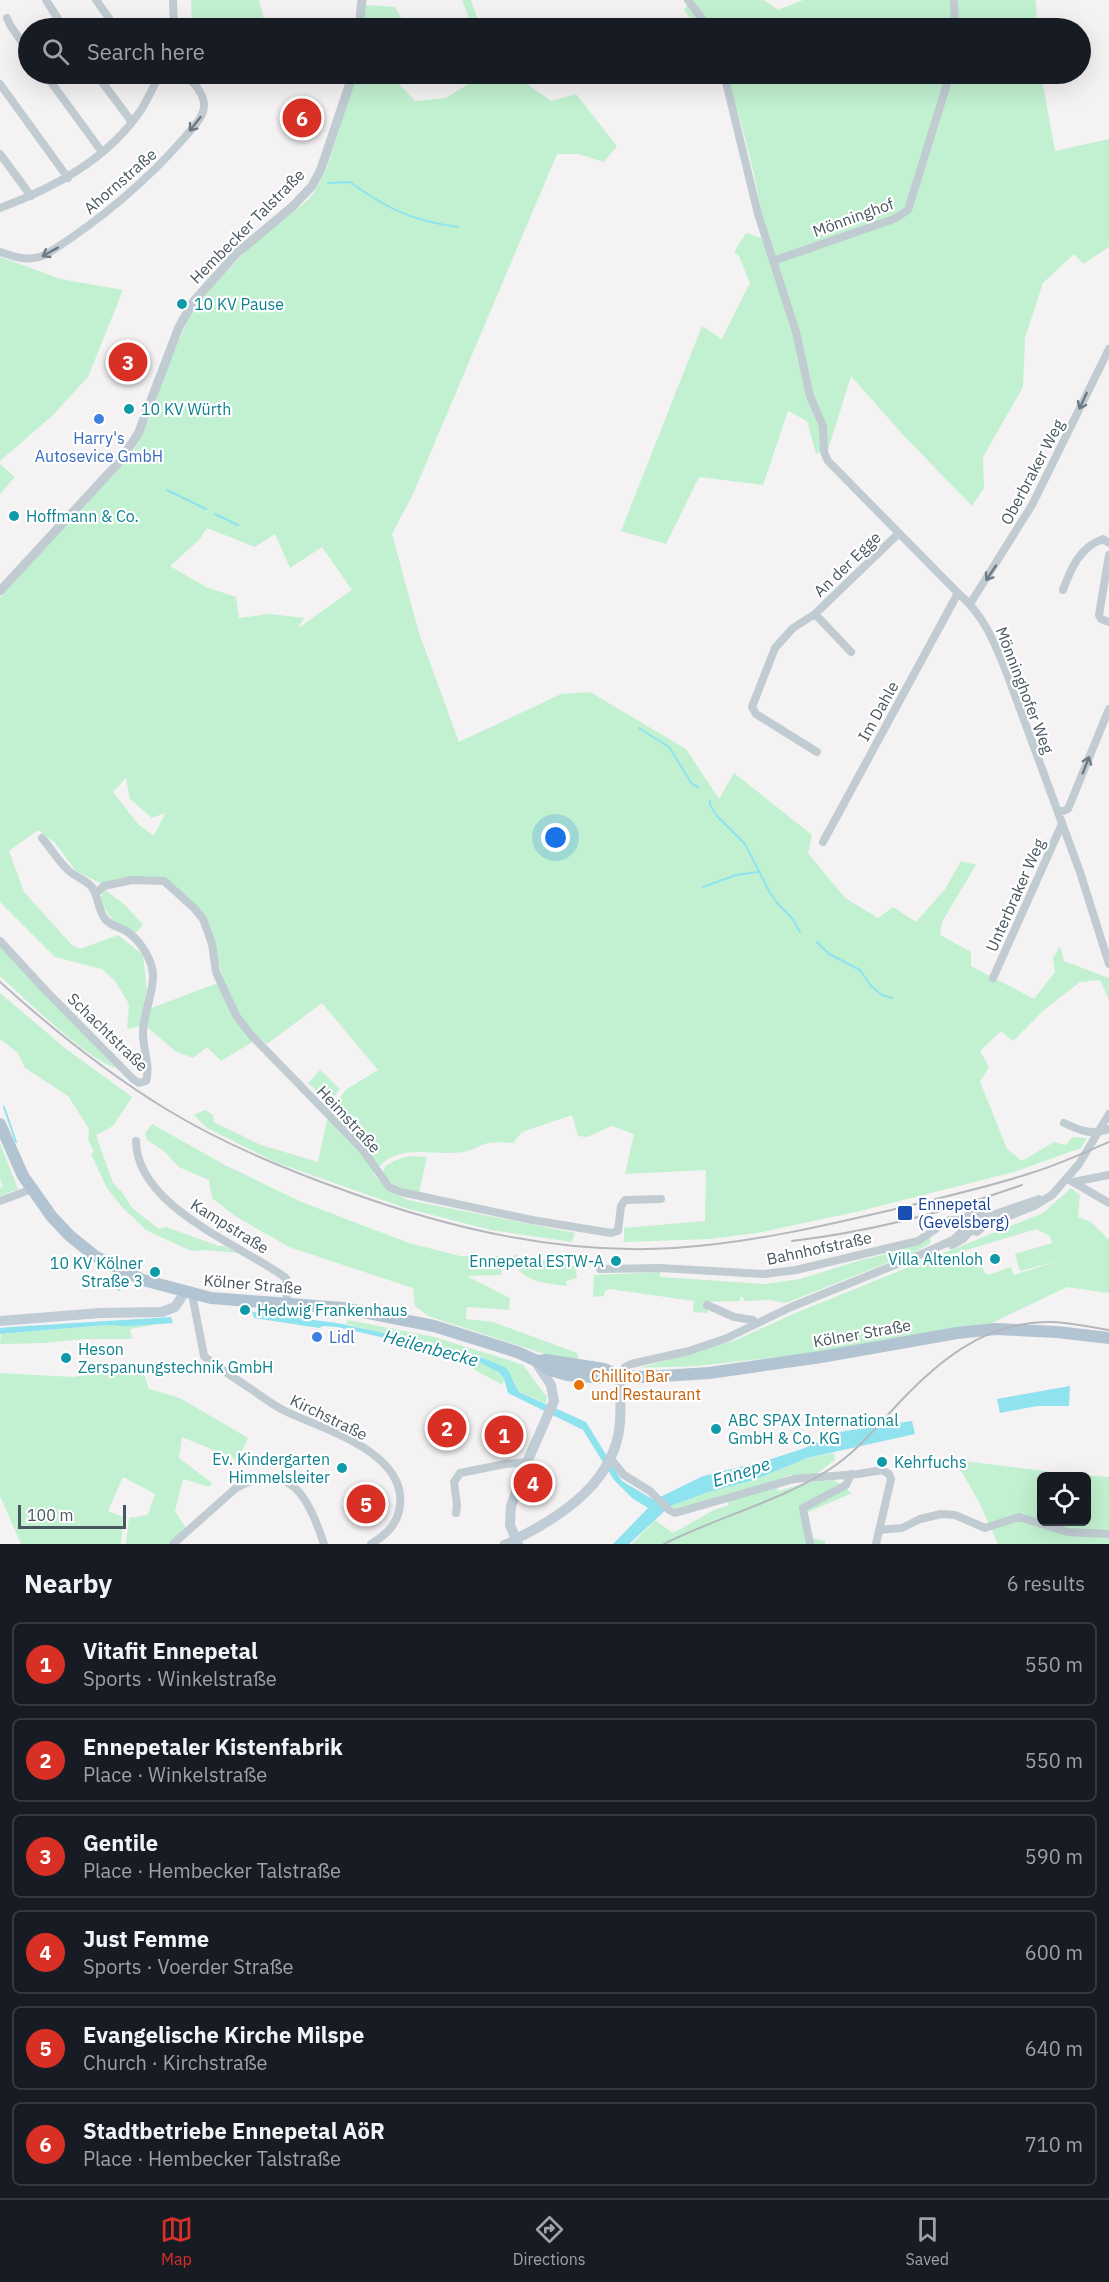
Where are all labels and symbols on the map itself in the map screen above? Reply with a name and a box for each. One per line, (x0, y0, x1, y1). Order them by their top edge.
pin: 6 (282, 96, 322, 140)
one-way arrow (188, 116, 201, 132)
street label: Ahornstraße (80, 144, 161, 218)
street label: Hembecker Talstraße (185, 164, 309, 288)
street label: Mönninghof (810, 193, 896, 241)
one-way arrow (42, 247, 59, 259)
place label: 10 KV Pause (194, 294, 284, 314)
marker: 10 KV Pause (175, 297, 189, 311)
pin: 3 (108, 340, 148, 385)
one-way arrow (1077, 392, 1089, 410)
place label: 10 KV Würth (141, 399, 231, 419)
marker: 10 KV Würth (122, 402, 136, 416)
marker: Harry's Autosevice GmbH (92, 412, 106, 426)
street label: Oberbraker Weg (996, 415, 1068, 528)
place label: Harry's Autosevice GmbH (35, 428, 163, 466)
place label: Hoffmann & Co. (26, 506, 139, 526)
marker: Hoffmann & Co. (7, 509, 21, 523)
street label: An der Egge (809, 527, 885, 601)
one-way arrow (984, 564, 997, 581)
street label: Mönninghofer Weg (992, 624, 1059, 757)
street label: Im Dahle (853, 677, 903, 745)
one-way arrow (1081, 756, 1092, 774)
your location (541, 823, 570, 852)
street label: Unterbraker Weg (981, 835, 1049, 955)
street label: Schachtstraße (64, 989, 153, 1076)
street label: Heimstraße (313, 1081, 385, 1157)
street label: Kampstraße (187, 1194, 273, 1258)
place label: Ennepetal (Gevelsberg) (918, 1194, 1010, 1232)
marker: Ennepetal (Gevelsberg) (896, 1204, 914, 1222)
street label: Bahnhofstraße (765, 1227, 874, 1269)
place label: Villa Altenloh (888, 1249, 983, 1269)
place label: Ennepetal ESTW-A (469, 1251, 604, 1271)
marker: Villa Altenloh (988, 1252, 1002, 1266)
place label: 10 KV Kölner Straße 3 (50, 1253, 143, 1291)
marker: Ennepetal ESTW-A (609, 1254, 623, 1268)
marker: 10 KV Kölner Straße 3 (148, 1265, 162, 1279)
street label: Kölner Straße (203, 1270, 303, 1298)
place label: Hedwig Frankenhaus (257, 1300, 408, 1320)
marker: Hedwig Frankenhaus (238, 1303, 252, 1317)
street label: Kölner Straße (812, 1315, 913, 1351)
water label: Heilenbecke (381, 1324, 481, 1372)
place label: Lidl (329, 1327, 355, 1347)
marker: Lidl (310, 1330, 324, 1344)
place label: Heson Zerspanungstechnik GmbH (78, 1339, 273, 1377)
marker: Heson Zerspanungstechnik GmbH (59, 1351, 73, 1365)
place label: Chillito Bar und Restaurant (591, 1366, 701, 1404)
marker: Chillito Bar und Restaurant (572, 1378, 586, 1392)
street label: Kirchstraße (287, 1390, 371, 1444)
pin: 2 (428, 1406, 466, 1450)
place label: ABC SPAX International GmbH & Co. KG (728, 1410, 899, 1448)
pin: 1 (484, 1412, 524, 1458)
marker: ABC SPAX International GmbH & Co. KG (709, 1422, 723, 1436)
place label: Ev. Kindergarten Himmelsleiter (212, 1449, 330, 1487)
water label: Ennepe (709, 1452, 773, 1492)
place label: Kehrfuchs (894, 1452, 967, 1472)
marker: Kehrfuchs (875, 1455, 889, 1469)
pin: 4 (514, 1460, 552, 1506)
marker: Ev. Kindergarten Himmelsleiter (335, 1461, 349, 1475)
pin: 5 (346, 1482, 386, 1526)
scale bar (18, 1502, 126, 1530)

